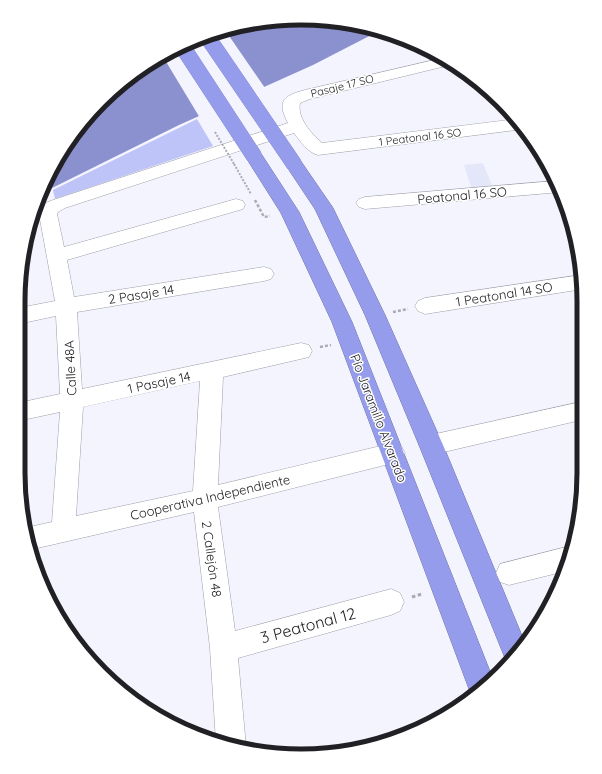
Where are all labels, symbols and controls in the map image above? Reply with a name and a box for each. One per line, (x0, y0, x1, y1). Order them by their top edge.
street label: Pasaje 17 SO (309, 71, 375, 101)
street label: 1 Peatonal 16 SO (378, 125, 462, 149)
street label: Peatonal 16 SO (417, 183, 507, 207)
street label: 1 Peatonal 14 SO (455, 278, 554, 310)
street label: 2 Pasaje 14 (107, 281, 175, 307)
street label: Calle 48A (61, 339, 79, 396)
street label: Pío Jaramillo Alvarado (347, 352, 411, 485)
street label: 1 Pasaje 14 (126, 368, 192, 396)
street label: Cooperativa Independiente (129, 471, 291, 523)
street label: 2 Callejón 48 (199, 520, 225, 598)
street label: 3 Peatonal 12 (258, 603, 358, 647)

